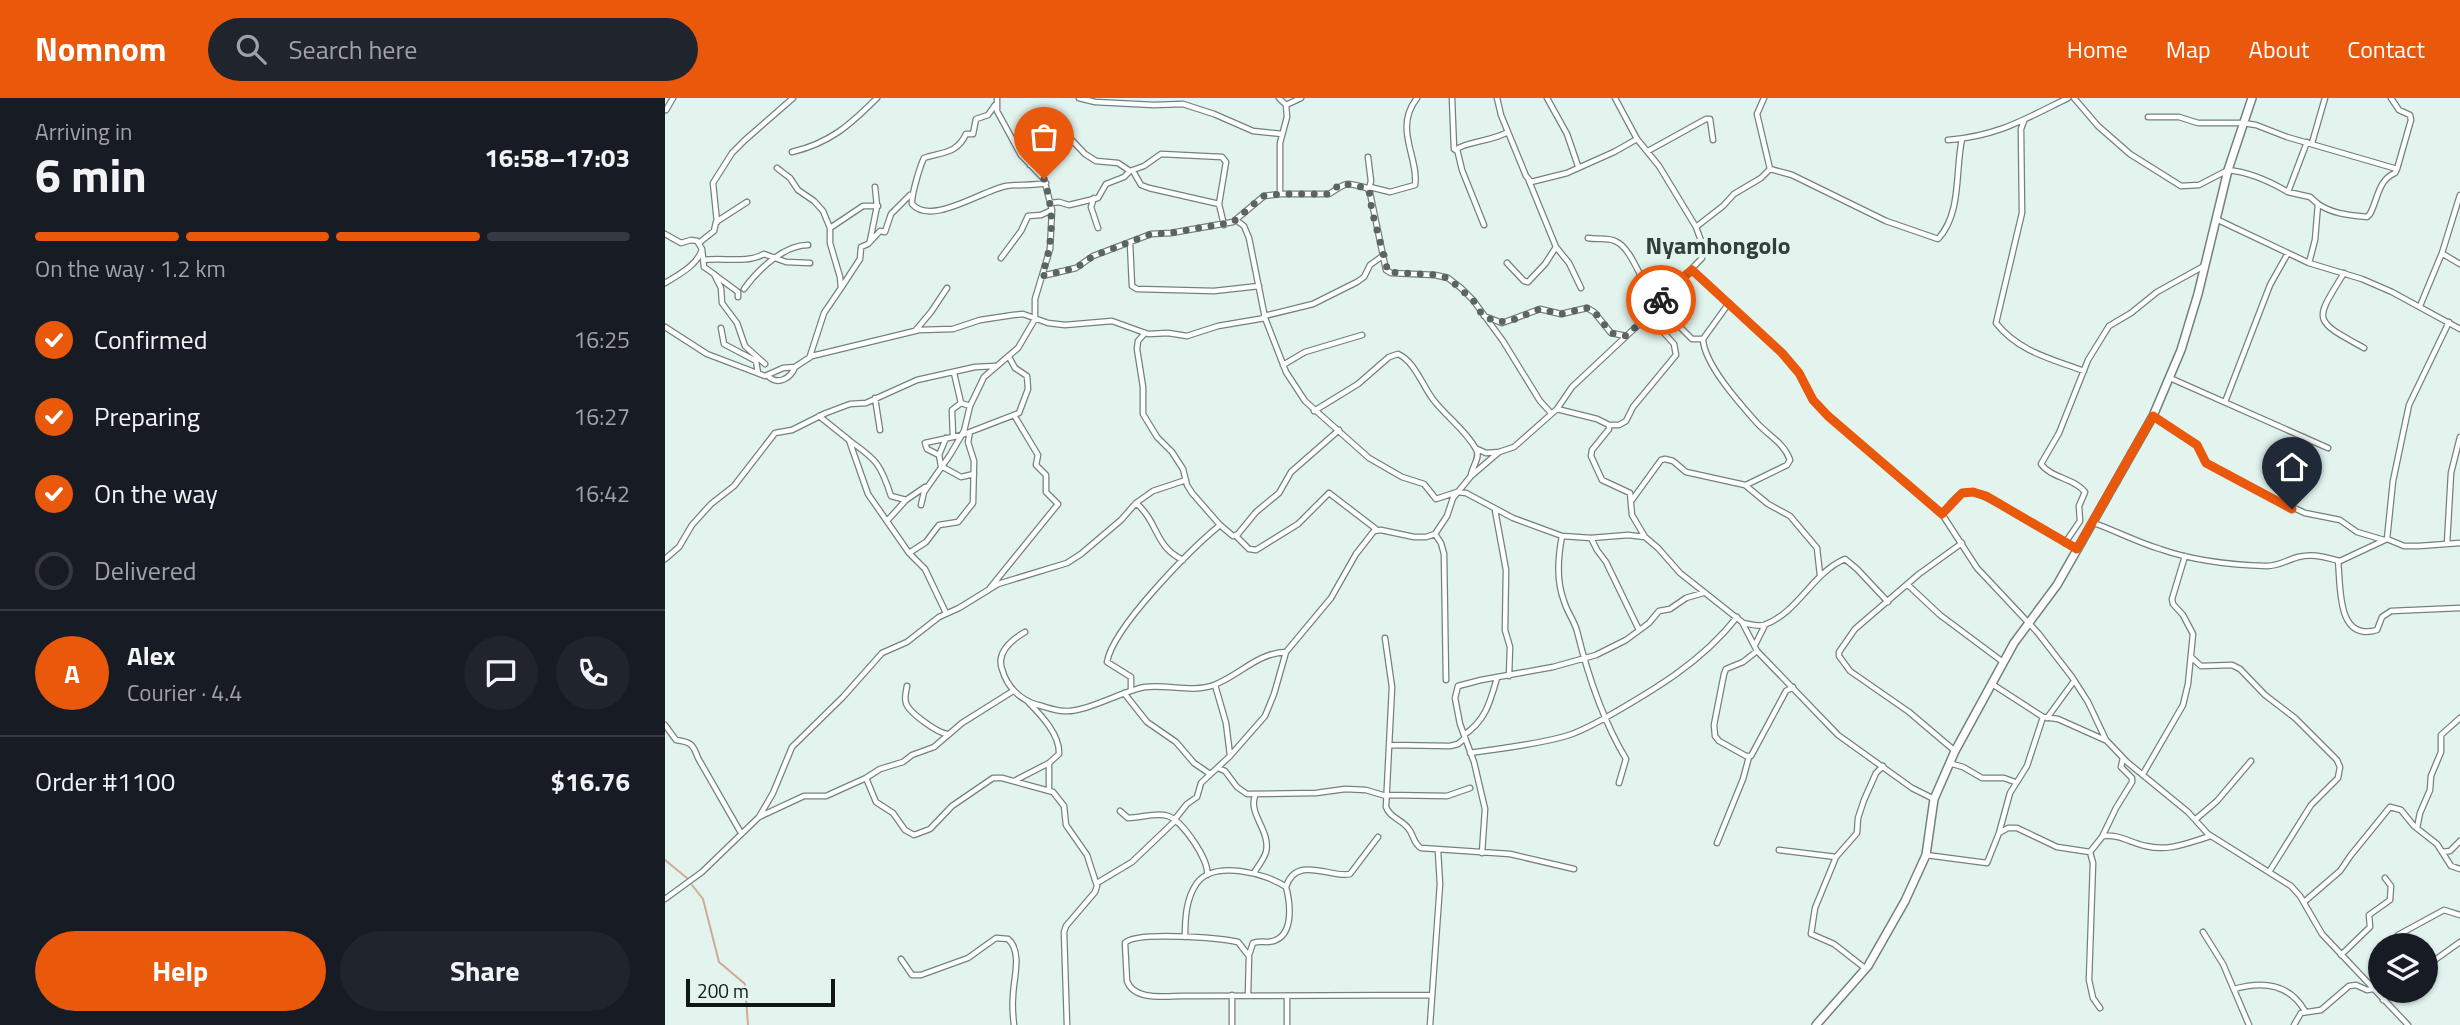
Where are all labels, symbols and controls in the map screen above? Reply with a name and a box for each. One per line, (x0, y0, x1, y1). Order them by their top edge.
search box (208, 18, 698, 81)
text: Nomnom (35, 24, 166, 74)
icon: search (232, 30, 270, 68)
text: Search here (288, 30, 417, 69)
text: Home (2067, 31, 2128, 67)
text: Map (2166, 31, 2211, 67)
text: About (2249, 31, 2309, 67)
text: Contact (2347, 31, 2425, 67)
pin (1014, 107, 1074, 179)
text: Arriving in (35, 114, 132, 149)
icon: bag (1025, 118, 1063, 156)
text: 16:58–17:03 (484, 138, 630, 177)
text: 6 min (35, 140, 147, 210)
district label: Nyamhongolo (1646, 227, 1790, 263)
text: On the way · 1.2 km (35, 251, 226, 286)
courier (1626, 265, 1696, 335)
icon: bike (1642, 281, 1680, 319)
text: Confirmed (94, 320, 208, 359)
icon: check (35, 321, 73, 359)
text: 16:25 (573, 322, 630, 357)
text: Preparing (94, 397, 200, 436)
icon: check (35, 398, 73, 436)
text: 16:27 (573, 399, 630, 434)
pin (2262, 437, 2322, 509)
icon: home (2273, 448, 2311, 486)
text: On the way (94, 474, 218, 513)
icon: check (35, 475, 73, 513)
text: 16:42 (573, 476, 630, 511)
text: Delivered (94, 551, 197, 590)
text: Alex (127, 636, 175, 675)
button: chat (464, 636, 538, 710)
button: phone (556, 636, 630, 710)
text: A (64, 654, 80, 693)
text: Courier · 4.4 (127, 675, 242, 710)
text: Order #1100 (35, 762, 175, 801)
text: $16.76 (551, 762, 630, 801)
button: Help (35, 931, 326, 1011)
button: Share (340, 931, 630, 1011)
map controls (2368, 933, 2438, 1003)
button: layers (2368, 933, 2438, 1003)
scale bar (686, 976, 835, 1008)
text: 200 m (697, 976, 749, 1005)

